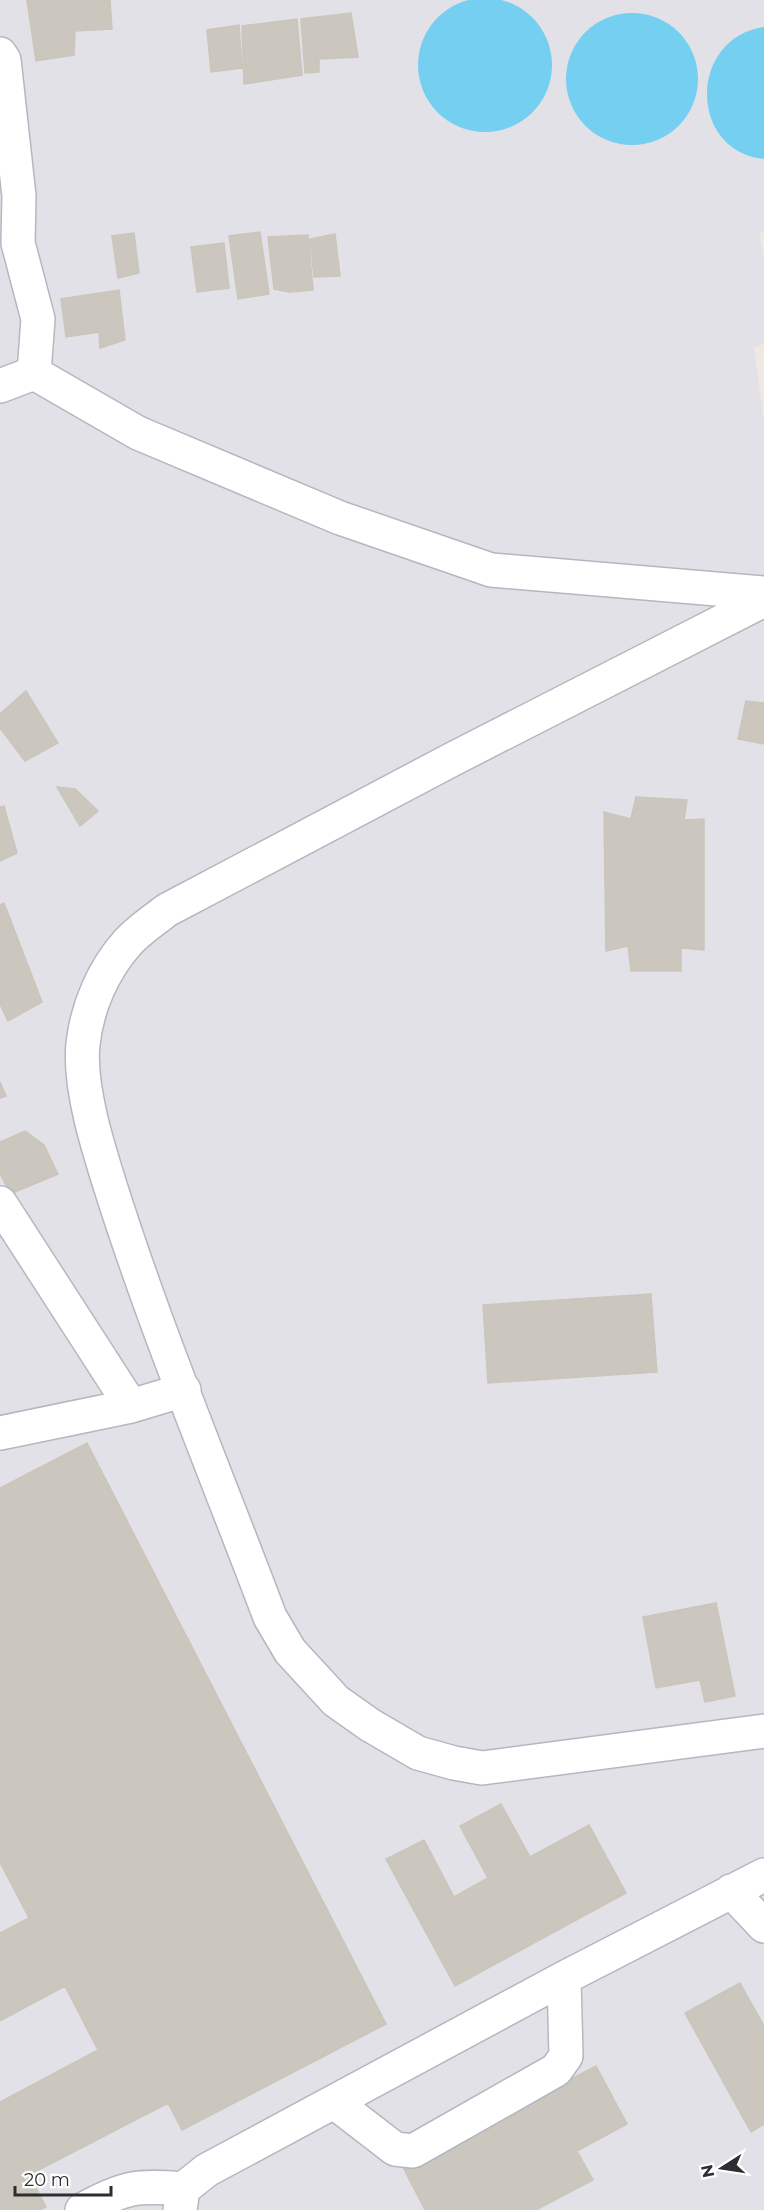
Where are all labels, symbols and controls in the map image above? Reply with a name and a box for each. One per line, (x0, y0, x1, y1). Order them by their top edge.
north arrow (692, 2138, 752, 2198)
scale bar (15, 2159, 111, 2197)
text: N (697, 2163, 718, 2179)
text: 20 m (24, 2169, 70, 2191)

